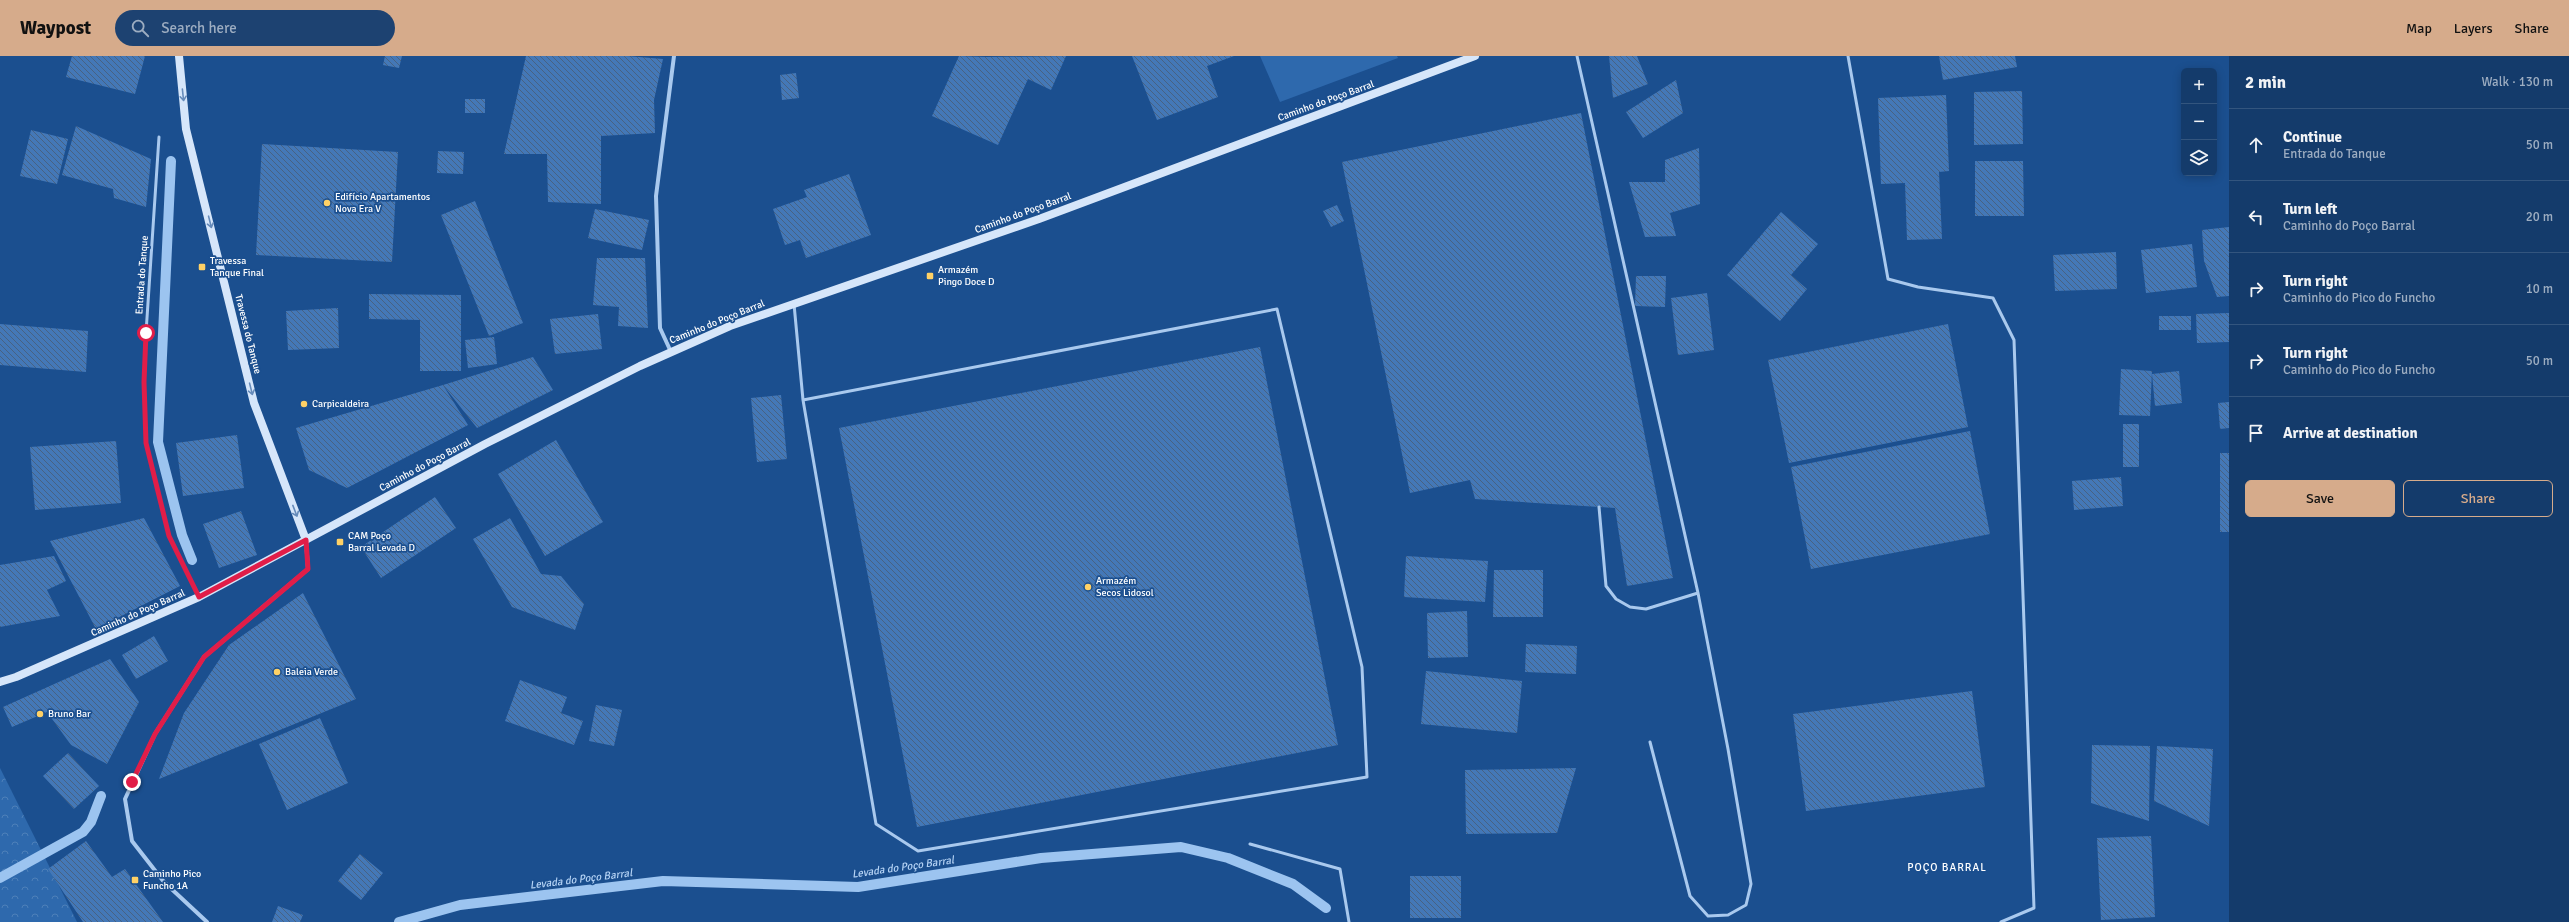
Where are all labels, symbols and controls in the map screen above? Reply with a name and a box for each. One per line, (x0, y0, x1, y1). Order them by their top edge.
search box (115, 10, 395, 46)
text: Waypost (20, 16, 91, 40)
icon: search (129, 17, 151, 39)
text: Search here (161, 19, 237, 37)
text: Map (2406, 20, 2432, 37)
text: Layers (2454, 20, 2493, 37)
text: Share (2515, 20, 2549, 37)
map controls (2181, 68, 2217, 176)
button: + (2181, 68, 2217, 104)
text: 2 min (2245, 72, 2286, 93)
text: Walk · 130 m (2482, 74, 2553, 90)
street label: Caminho do Poço Barral (1276, 78, 1376, 124)
one-way arrow (179, 88, 187, 101)
button: − (2181, 104, 2217, 140)
text: Continue (2283, 128, 2342, 146)
icon: ahead (2245, 134, 2267, 156)
text: 50 m (2526, 137, 2553, 153)
button: layers (2181, 140, 2217, 176)
text: Entrada do Tanque (2283, 146, 2386, 162)
street label: Caminho do Poço Barral (973, 190, 1073, 236)
place label: Edifício Apartamentos Nova Era V (335, 191, 431, 215)
marker: Edifício Apartamentos Nova Era V (322, 198, 332, 208)
text: Turn left (2283, 200, 2337, 218)
icon: left (2245, 206, 2267, 228)
text: 20 m (2526, 209, 2553, 225)
one-way arrow (206, 215, 214, 228)
text: Caminho do Poço Barral (2283, 218, 2415, 234)
street label: Entrada do Tanque (133, 235, 151, 315)
place label: Travessa Tanque Final (210, 255, 264, 279)
marker: Travessa Tanque Final (197, 262, 207, 272)
place label: Armazém Pingo Doce D (938, 264, 995, 288)
marker: Armazém Pingo Doce D (925, 271, 935, 281)
text: Turn right (2283, 272, 2348, 290)
icon: right (2245, 278, 2267, 300)
text: 10 m (2526, 281, 2553, 297)
text: Caminho do Pico do Funcho (2283, 290, 2435, 306)
street label: Travessa do Tanque (232, 293, 264, 375)
street label: Caminho do Poço Barral (668, 297, 766, 347)
route start (137, 324, 155, 342)
text: Turn right (2283, 344, 2348, 362)
icon: right (2245, 350, 2267, 372)
text: 50 m (2526, 353, 2553, 369)
text: Caminho do Pico do Funcho (2283, 362, 2435, 378)
one-way arrow (247, 382, 255, 395)
place label: Carpicaldeira (312, 398, 369, 410)
marker: Carpicaldeira (299, 399, 309, 409)
icon: arrive (2245, 422, 2267, 444)
text: Arrive at destination (2283, 424, 2418, 442)
street label: Caminho do Poço Barral (377, 436, 473, 494)
button: Save (2245, 480, 2395, 517)
button: Share (2403, 480, 2553, 517)
one-way arrow (292, 504, 300, 516)
place label: CAM Poço Barral Levada D (348, 530, 415, 554)
marker: CAM Poço Barral Levada D (335, 537, 345, 547)
place label: Armazém Secos Lidosol (1096, 575, 1154, 599)
marker: Armazém Secos Lidosol (1083, 582, 1093, 592)
street label: Caminho do Poço Barral (89, 587, 187, 639)
place label: Baleia Verde (285, 666, 338, 678)
marker: Baleia Verde (272, 667, 282, 677)
place label: Bruno Bar (48, 708, 91, 720)
marker: Bruno Bar (35, 709, 45, 719)
route end (123, 773, 141, 791)
water label: Levada do Poço Barral (851, 853, 956, 881)
district label: POÇO BARRAL (1907, 861, 1987, 874)
water label: Levada do Poço Barral (529, 866, 634, 892)
place label: Caminho Pico Funcho 1A (143, 868, 201, 892)
marker: Caminho Pico Funcho 1A (130, 875, 140, 885)

